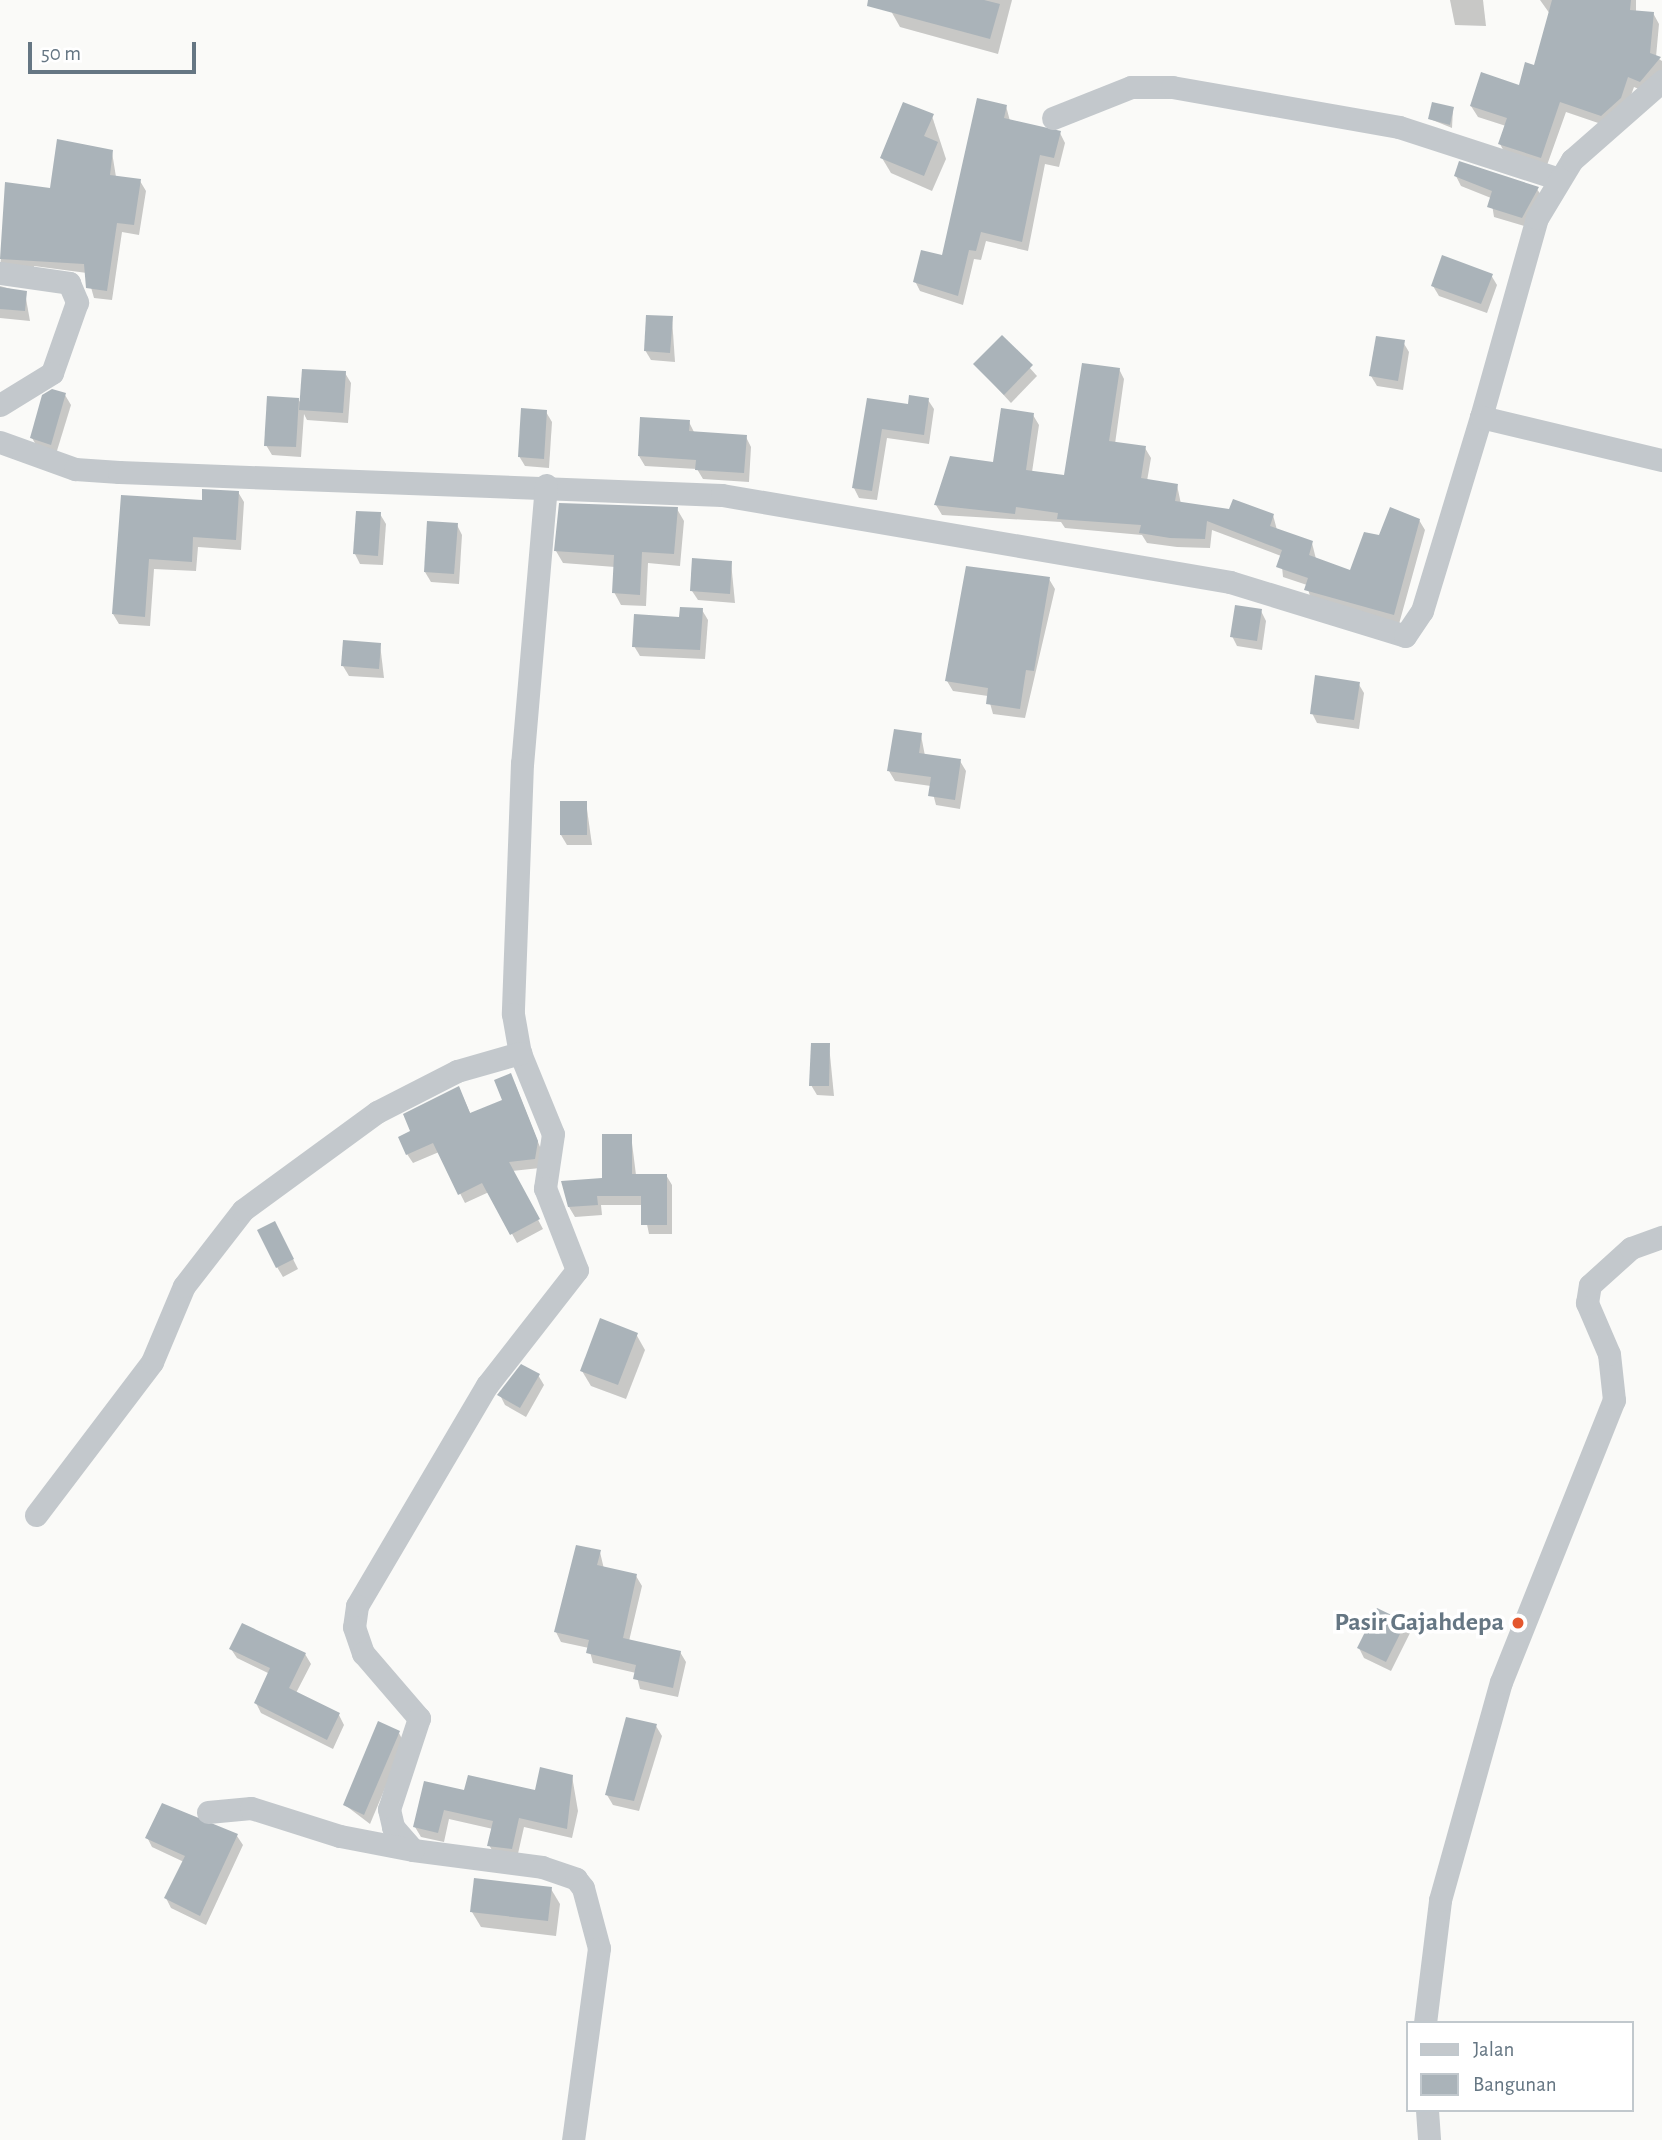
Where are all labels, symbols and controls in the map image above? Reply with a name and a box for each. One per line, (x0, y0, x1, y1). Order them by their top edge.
scale bar (32, 28, 200, 72)
text: 50 m (41, 43, 81, 64)
place label: Pasir Gajahdepa (1334, 1607, 1504, 1639)
marker: Pasir Gajahdepa (1510, 1615, 1526, 1631)
legend (1406, 2021, 1634, 2112)
text: Jalan (1473, 2039, 1514, 2060)
text: Bangunan (1473, 2074, 1557, 2095)

